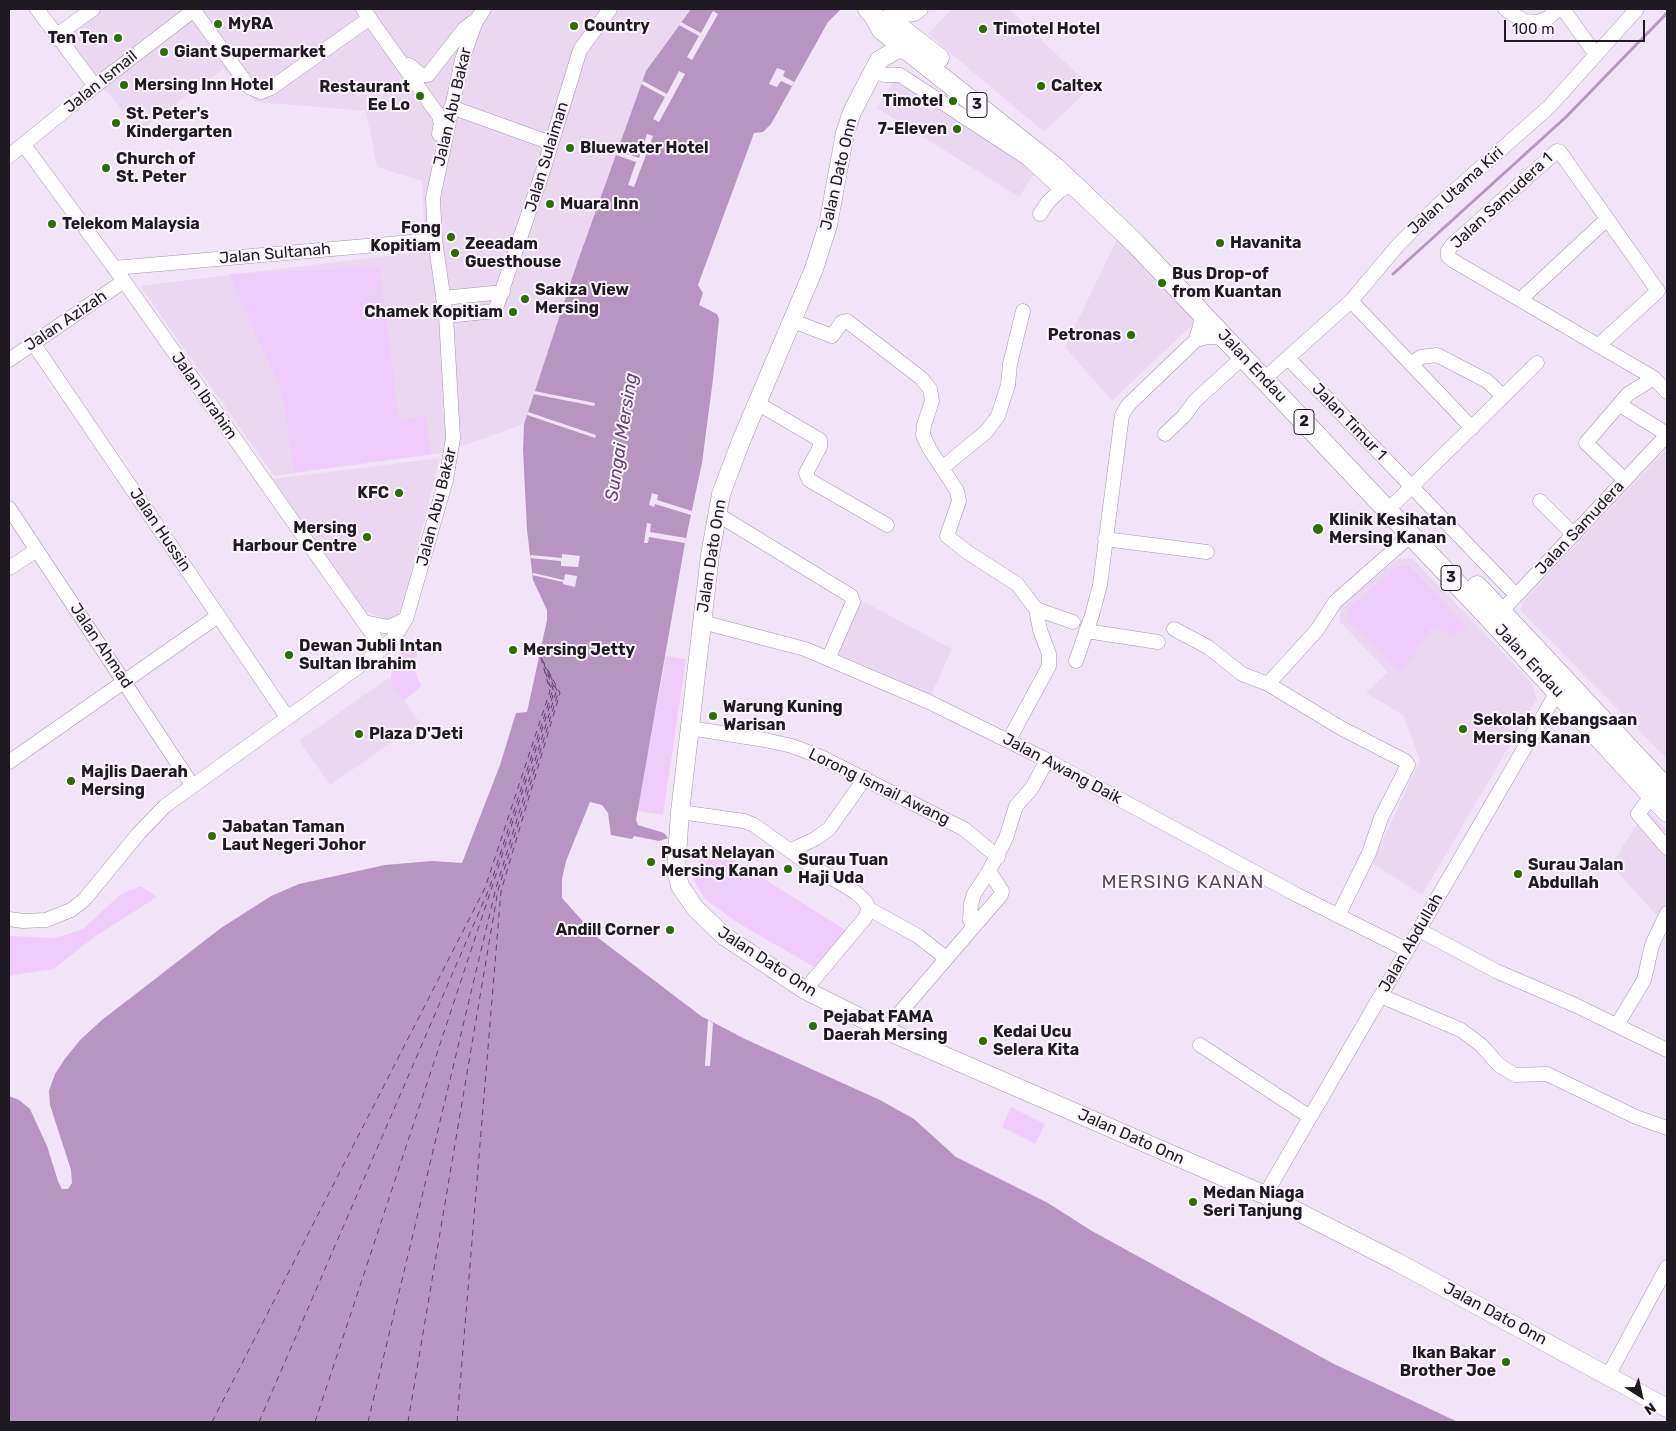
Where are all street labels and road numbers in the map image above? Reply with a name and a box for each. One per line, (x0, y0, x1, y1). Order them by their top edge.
street label: Jalan Abu Bakar (430, 46, 476, 168)
street label: Jalan Ismail (61, 47, 141, 117)
road number: 3 (967, 92, 987, 118)
street label: Jalan Sulaiman (521, 100, 573, 214)
street label: Jalan Dato Onn (817, 116, 861, 232)
street label: Jalan Utama Kiri (1404, 143, 1508, 239)
street label: Jalan Samudera 1 (1447, 149, 1557, 253)
street label: Jalan Sultanah (218, 240, 332, 268)
street label: Jalan Azizah (21, 287, 111, 355)
street label: Jalan Endau (1213, 326, 1291, 406)
street label: Jalan Ibrahim (167, 349, 241, 443)
street label: Jalan Timur 1 (1308, 380, 1390, 464)
road number: 2 (1294, 410, 1314, 434)
street label: Jalan Abu Bakar (413, 446, 461, 568)
street label: Jalan Samudera (1532, 477, 1628, 579)
street label: Jalan Hussin (125, 485, 195, 575)
street label: Jalan Dato Onn (694, 498, 730, 614)
road number: 3 (1441, 566, 1461, 590)
street label: Jalan Ahmad (66, 600, 136, 692)
street label: Jalan Endau (1490, 621, 1568, 701)
street label: Jalan Awang Daik (999, 729, 1125, 809)
street label: Lorong Ismail Awang (805, 744, 953, 830)
street label: Jalan Abdullah (1375, 890, 1447, 996)
street label: Jalan Dato Onn (714, 923, 820, 1001)
street label: Jalan Dato Onn (1075, 1105, 1187, 1169)
street label: Jalan Dato Onn (1440, 1279, 1550, 1349)

